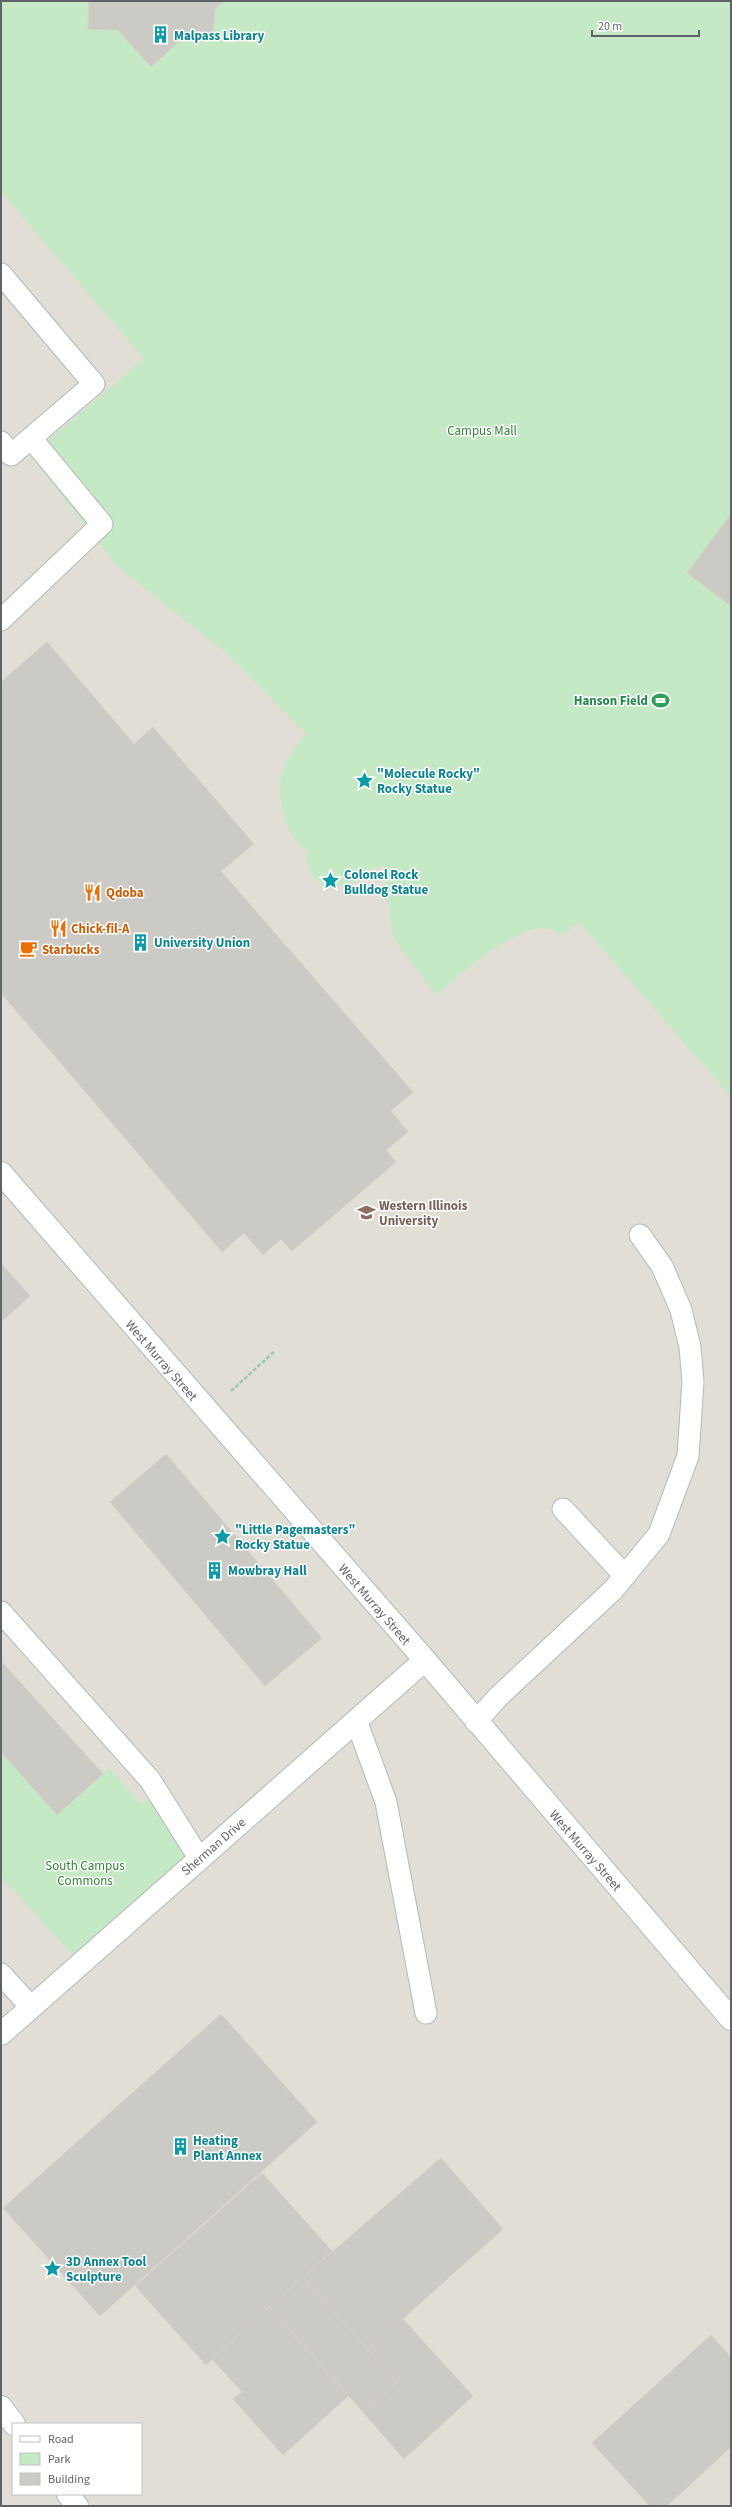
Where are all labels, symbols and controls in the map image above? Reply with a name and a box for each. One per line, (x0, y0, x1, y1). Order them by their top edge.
scale bar (592, 12, 699, 38)
text: 20 m (598, 18, 622, 35)
building icon: Malpass Library (151, 25, 171, 45)
place label: Malpass Library (174, 27, 264, 45)
park label: Campus Mall (447, 422, 517, 440)
sports icon: Hanson Field (651, 690, 671, 710)
place label: Hanson Field (574, 692, 648, 710)
place label: "Molecule Rocky" Rocky Statue (377, 765, 480, 798)
place icon: "Molecule Rocky" Rocky Statue (354, 770, 374, 790)
place label: Colonel Rock Bulldog Statue (344, 866, 428, 899)
place icon: Colonel Rock Bulldog Statue (321, 871, 341, 891)
restaurant icon: Qdoba (83, 882, 103, 902)
place label: Qdoba (106, 884, 144, 902)
restaurant icon: Chick-fil-A (48, 918, 68, 938)
place label: Chick-fil-A (71, 920, 130, 938)
building icon: University Union (131, 932, 151, 952)
place label: University Union (154, 934, 250, 952)
cafe icon: Starbucks (19, 939, 39, 959)
place label: Starbucks (42, 941, 100, 959)
place label: Western Illinois University (379, 1197, 468, 1230)
school or university icon: Western Illinois University (356, 1202, 376, 1222)
street label: West Murray Street (121, 1316, 202, 1405)
place label: "Little Pagemasters" Rocky Statue (235, 1521, 355, 1554)
place icon: "Little Pagemasters" Rocky Statue (212, 1526, 232, 1546)
building icon: Mowbray Hall (205, 1560, 225, 1580)
street label: West Murray Street (334, 1560, 415, 1649)
place label: Mowbray Hall (228, 1562, 307, 1580)
street label: West Murray Street (545, 1806, 626, 1895)
street label: Sherman Drive (177, 1814, 250, 1880)
park label: South Campus Commons (45, 1857, 125, 1890)
place label: Heating Plant Annex (193, 2132, 262, 2165)
building icon: Heating Plant Annex (170, 2137, 190, 2157)
place label: 3D Annex Tool Sculpture (66, 2253, 147, 2286)
place icon: 3D Annex Tool Sculpture (43, 2258, 63, 2278)
legend (12, 2423, 142, 2495)
text: Road (48, 2431, 74, 2448)
text: Park (48, 2451, 70, 2468)
text: Building (48, 2471, 90, 2488)

